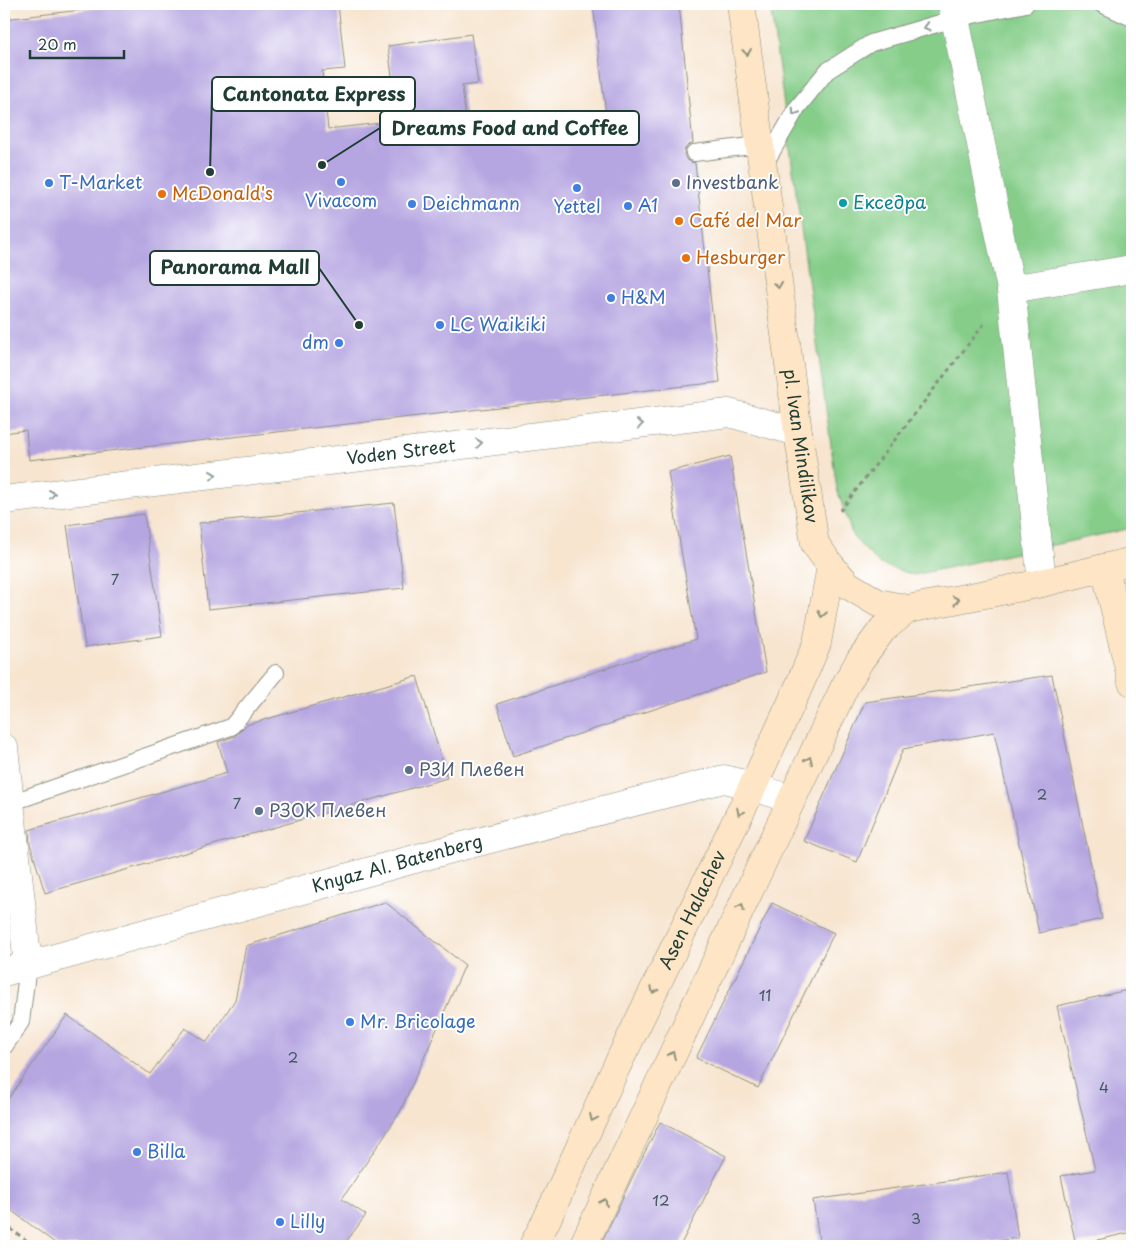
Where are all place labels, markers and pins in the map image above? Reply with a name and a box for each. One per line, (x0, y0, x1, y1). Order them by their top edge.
callout: Cantonata Express (212, 77, 415, 111)
callout: Dreams Food and Coffee (380, 111, 639, 145)
place label: T-Market (59, 168, 142, 195)
place label: Investbank (686, 168, 779, 195)
marker: Vivacom (335, 176, 347, 188)
marker: T-Market (43, 177, 55, 189)
marker: Investbank (670, 177, 682, 189)
place label: McDonald's (172, 179, 273, 206)
marker: Yettel (571, 182, 583, 194)
place label: Vivacom (305, 186, 377, 213)
marker: McDonald's (156, 188, 168, 200)
place label: Екседра (853, 188, 927, 215)
place label: Deichmann (422, 189, 520, 216)
place label: A1 (638, 191, 658, 218)
place label: Yettel (553, 192, 601, 219)
marker: Екседра (837, 197, 849, 209)
marker: Deichmann (406, 198, 418, 210)
marker: A1 (622, 200, 634, 212)
place label: Café del Mar (689, 206, 802, 233)
marker: Café del Mar (673, 215, 685, 227)
place label: Hesburger (696, 243, 786, 270)
callout: Panorama Mall (150, 251, 319, 285)
marker: Hesburger (680, 252, 692, 264)
place label: H&M (621, 283, 666, 310)
marker: H&M (605, 292, 617, 304)
place label: LC Waikiki (450, 310, 546, 337)
marker: LC Waikiki (434, 319, 446, 331)
place label: dm (302, 328, 329, 355)
marker: dm (333, 337, 345, 349)
place label: РЗИ Плевен (419, 755, 525, 782)
marker: РЗИ Плевен (403, 764, 415, 776)
place label: РЗОК Плевен (269, 796, 386, 823)
marker: РЗОК Плевен (253, 805, 265, 817)
place label: Mr. Bricolage (360, 1007, 476, 1034)
marker: Mr. Bricolage (344, 1016, 356, 1028)
place label: Billa (147, 1137, 186, 1164)
marker: Billa (131, 1146, 143, 1158)
place label: Lilly (290, 1207, 325, 1234)
marker: Lilly (274, 1216, 286, 1228)

